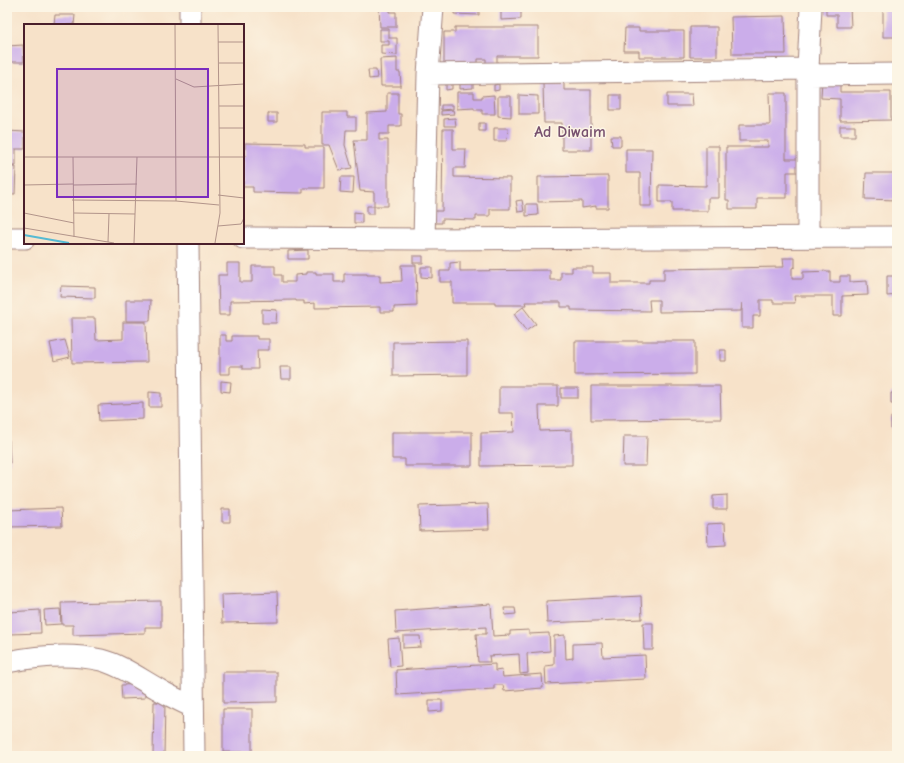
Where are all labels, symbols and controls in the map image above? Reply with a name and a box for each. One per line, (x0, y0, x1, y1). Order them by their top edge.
inset map (24, 24, 244, 244)
district label: Ad Diwaim (534, 123, 606, 141)

